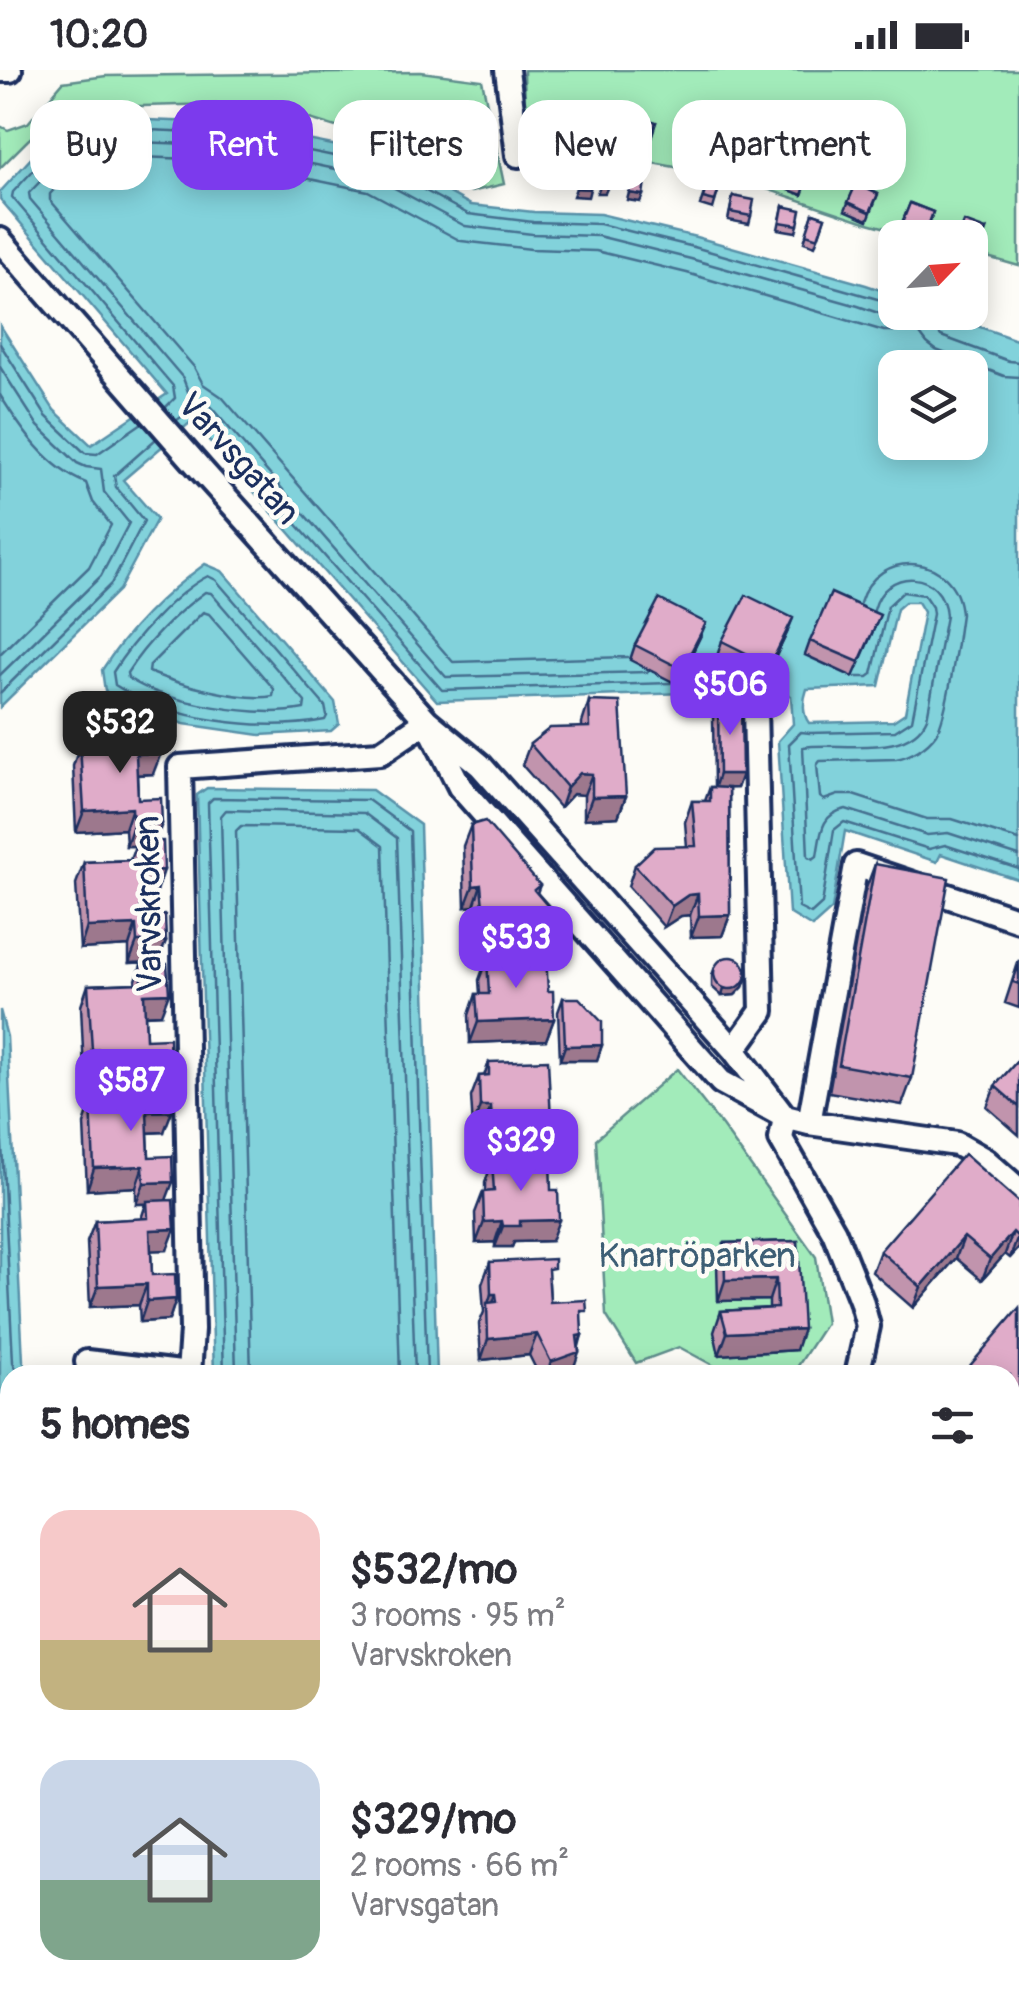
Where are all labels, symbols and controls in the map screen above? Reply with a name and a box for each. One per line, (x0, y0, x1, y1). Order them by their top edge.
text: 10:20 (50, 11, 148, 59)
chip: Buy (30, 100, 152, 190)
chip: Rent (172, 100, 313, 190)
chip: Filters (333, 100, 498, 190)
chip: New (518, 100, 652, 190)
chip: Apartment (672, 100, 906, 190)
north arrow (878, 220, 988, 330)
map controls (878, 220, 988, 460)
button: layers (878, 350, 988, 460)
street label: Varvsgatan (167, 383, 309, 534)
pin: $506 (671, 653, 789, 738)
text: $506 (692, 665, 768, 705)
pin: $532 (61, 691, 179, 776)
text: $532 (85, 703, 155, 743)
street label: Varvskroken (125, 815, 173, 993)
pin: $533 (457, 906, 575, 991)
text: $533 (481, 918, 551, 958)
pin: $587 (72, 1049, 190, 1134)
text: $587 (97, 1061, 165, 1101)
pin: $329 (462, 1109, 580, 1194)
text: $329 (486, 1121, 556, 1161)
park label: Knarröparken (598, 1234, 796, 1278)
icon: filters (925, 1398, 980, 1453)
text: 5 homes (40, 1399, 190, 1451)
text: $532/mo (350, 1544, 517, 1596)
icon: home (120, 1550, 240, 1670)
text: 3 rooms · 95 m² (350, 1596, 566, 1636)
text: Varvskroken (350, 1636, 512, 1676)
text: $329/mo (350, 1794, 516, 1846)
icon: home (120, 1800, 240, 1920)
text: 2 rooms · 66 m² (350, 1846, 569, 1886)
text: Varvsgatan (350, 1886, 499, 1926)

